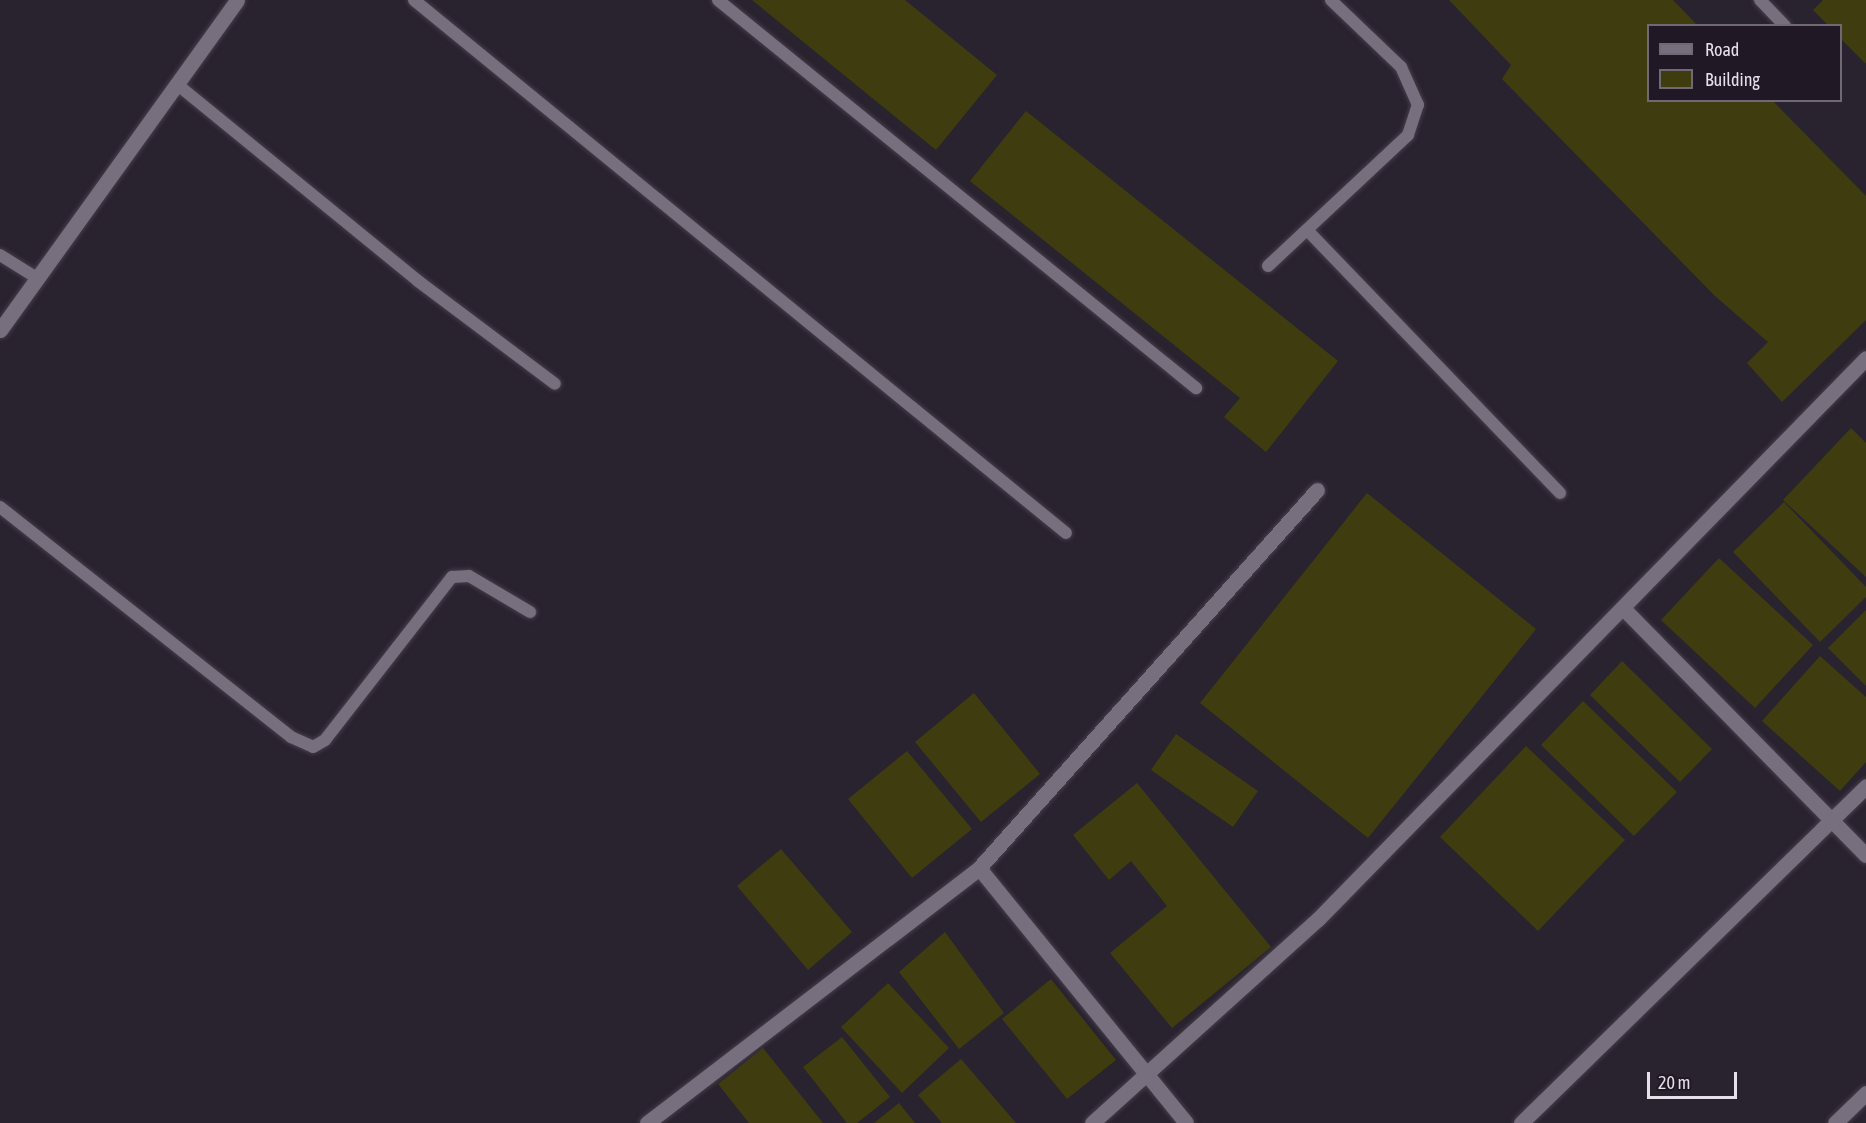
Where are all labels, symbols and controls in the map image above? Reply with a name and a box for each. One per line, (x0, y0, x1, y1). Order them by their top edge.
legend (1647, 24, 1842, 102)
text: Road (1705, 39, 1739, 60)
text: Building (1705, 69, 1760, 90)
scale bar (1650, 1060, 1740, 1098)
text: 20 m (1658, 1072, 1690, 1093)

